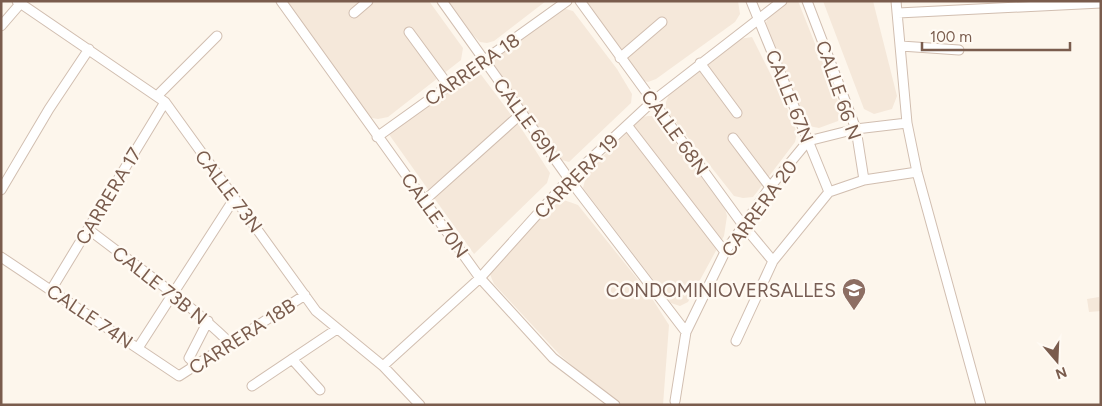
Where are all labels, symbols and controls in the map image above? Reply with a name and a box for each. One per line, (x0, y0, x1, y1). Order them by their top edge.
scale bar (922, 20, 1070, 52)
street label: CARRERA 18 (420, 28, 524, 111)
text: 100 m (930, 28, 972, 46)
street label: CALLE 66 N (811, 38, 866, 143)
street label: CALLE 67N (761, 46, 819, 146)
street label: CALLE 69N (488, 74, 565, 167)
street label: CALLE 68N (636, 85, 713, 179)
street label: CARRERA 19 (529, 129, 623, 223)
street label: CARRERA 17 (70, 144, 146, 249)
street label: CALLE 73N (190, 145, 267, 237)
street label: CARRERA 20 (717, 155, 802, 261)
street label: CALLE 70N (396, 168, 473, 262)
street label: CALLE 73B N (108, 241, 212, 329)
school or university icon: CONDOMINIOVERSALLES (841, 277, 867, 311)
street label: CALLE 74N (42, 279, 137, 354)
place label: CONDOMINIOVERSALLES (606, 279, 836, 302)
street label: CARRERA 18B (185, 293, 300, 379)
north arrow (1032, 336, 1082, 386)
text: N (1053, 363, 1069, 383)

